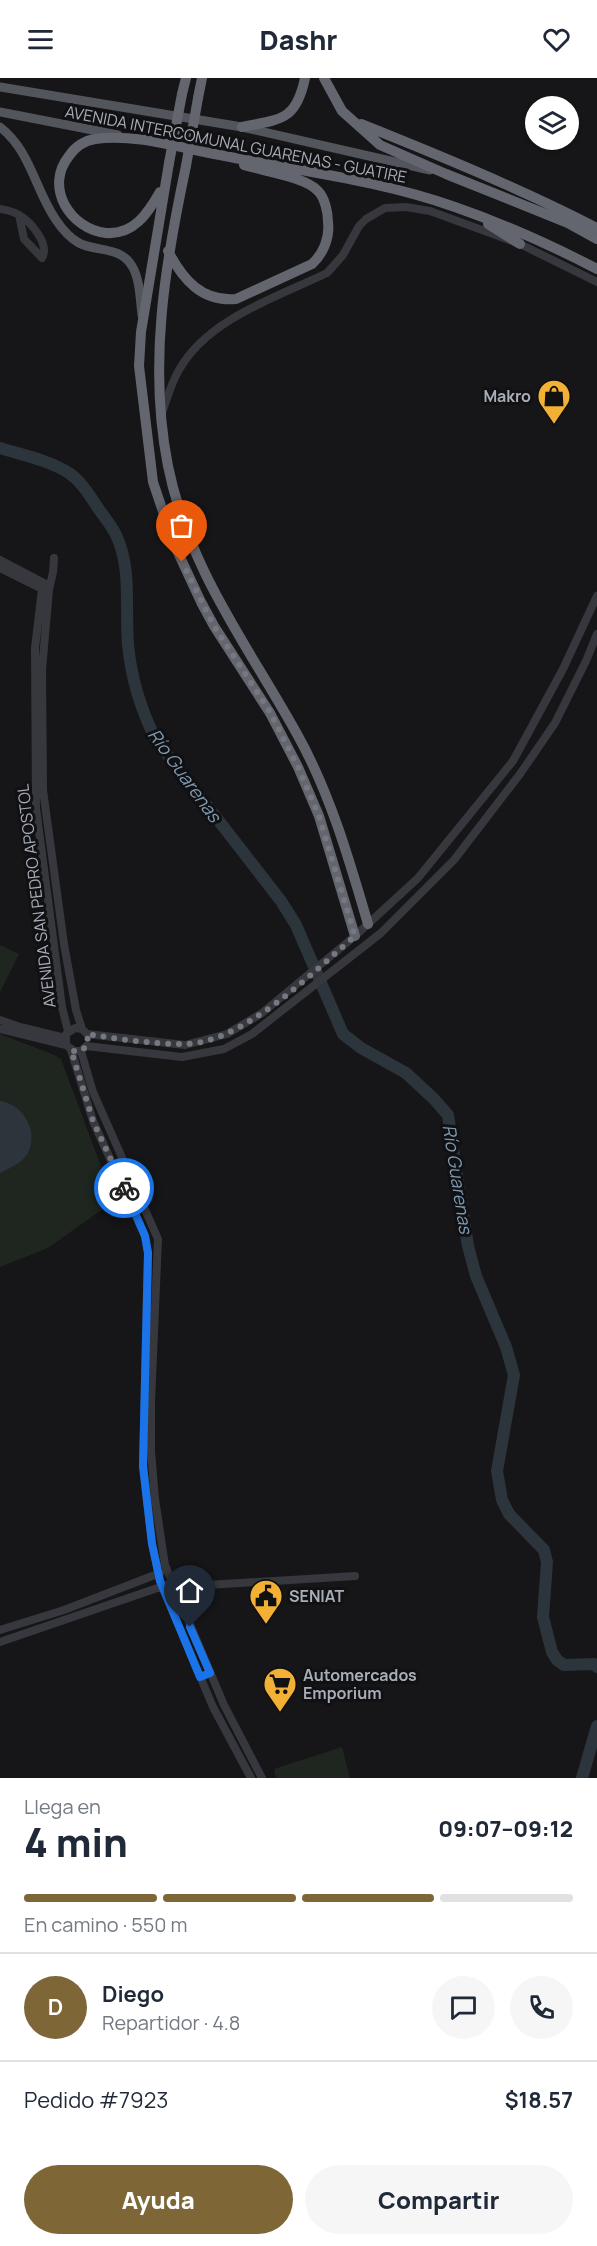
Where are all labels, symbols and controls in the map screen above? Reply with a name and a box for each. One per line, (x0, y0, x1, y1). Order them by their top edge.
text: Dashr (260, 21, 337, 58)
icon: menu (24, 23, 57, 56)
icon: heart (540, 23, 573, 56)
map controls (525, 96, 579, 150)
button: layers (525, 96, 579, 150)
street label: AVENIDA INTERCOMUNAL GUARENAS - GUATIRE (63, 100, 409, 188)
shop icon: Makro (536, 378, 572, 425)
place label: Makro (483, 385, 531, 407)
pin (156, 500, 207, 562)
icon: bag (165, 509, 198, 542)
water label: Río Guarenas (143, 723, 228, 828)
street label: AVENIDA SAN PEDRO APOSTOL (11, 783, 61, 1009)
water label: Río Guarenas (438, 1123, 479, 1237)
courier (94, 1158, 154, 1218)
icon: bike (108, 1172, 141, 1205)
pin (164, 1565, 215, 1627)
icon: home (173, 1574, 206, 1607)
public building icon: SENIAT (248, 1578, 284, 1625)
place label: SENIAT (289, 1585, 345, 1607)
place label: Automercados Emporium (303, 1664, 417, 1704)
supermarket icon: Automercados Emporium (262, 1666, 298, 1713)
text: Llega en (24, 1793, 101, 1820)
text: 09:07–09:12 (438, 1814, 573, 1844)
text: 4 min (24, 1815, 128, 1869)
text: En camino · 550 m (24, 1911, 187, 1938)
button: chat (432, 1976, 495, 2039)
button: phone (510, 1976, 573, 2039)
text: Diego (102, 1979, 164, 2009)
text: D (48, 1992, 63, 2022)
text: Repartidor · 4.8 (102, 2009, 240, 2036)
text: Pedido #7923 (24, 2085, 168, 2115)
text: $18.57 (505, 2085, 573, 2115)
button: Ayuda (24, 2165, 293, 2234)
button: Compartir (305, 2165, 573, 2234)

